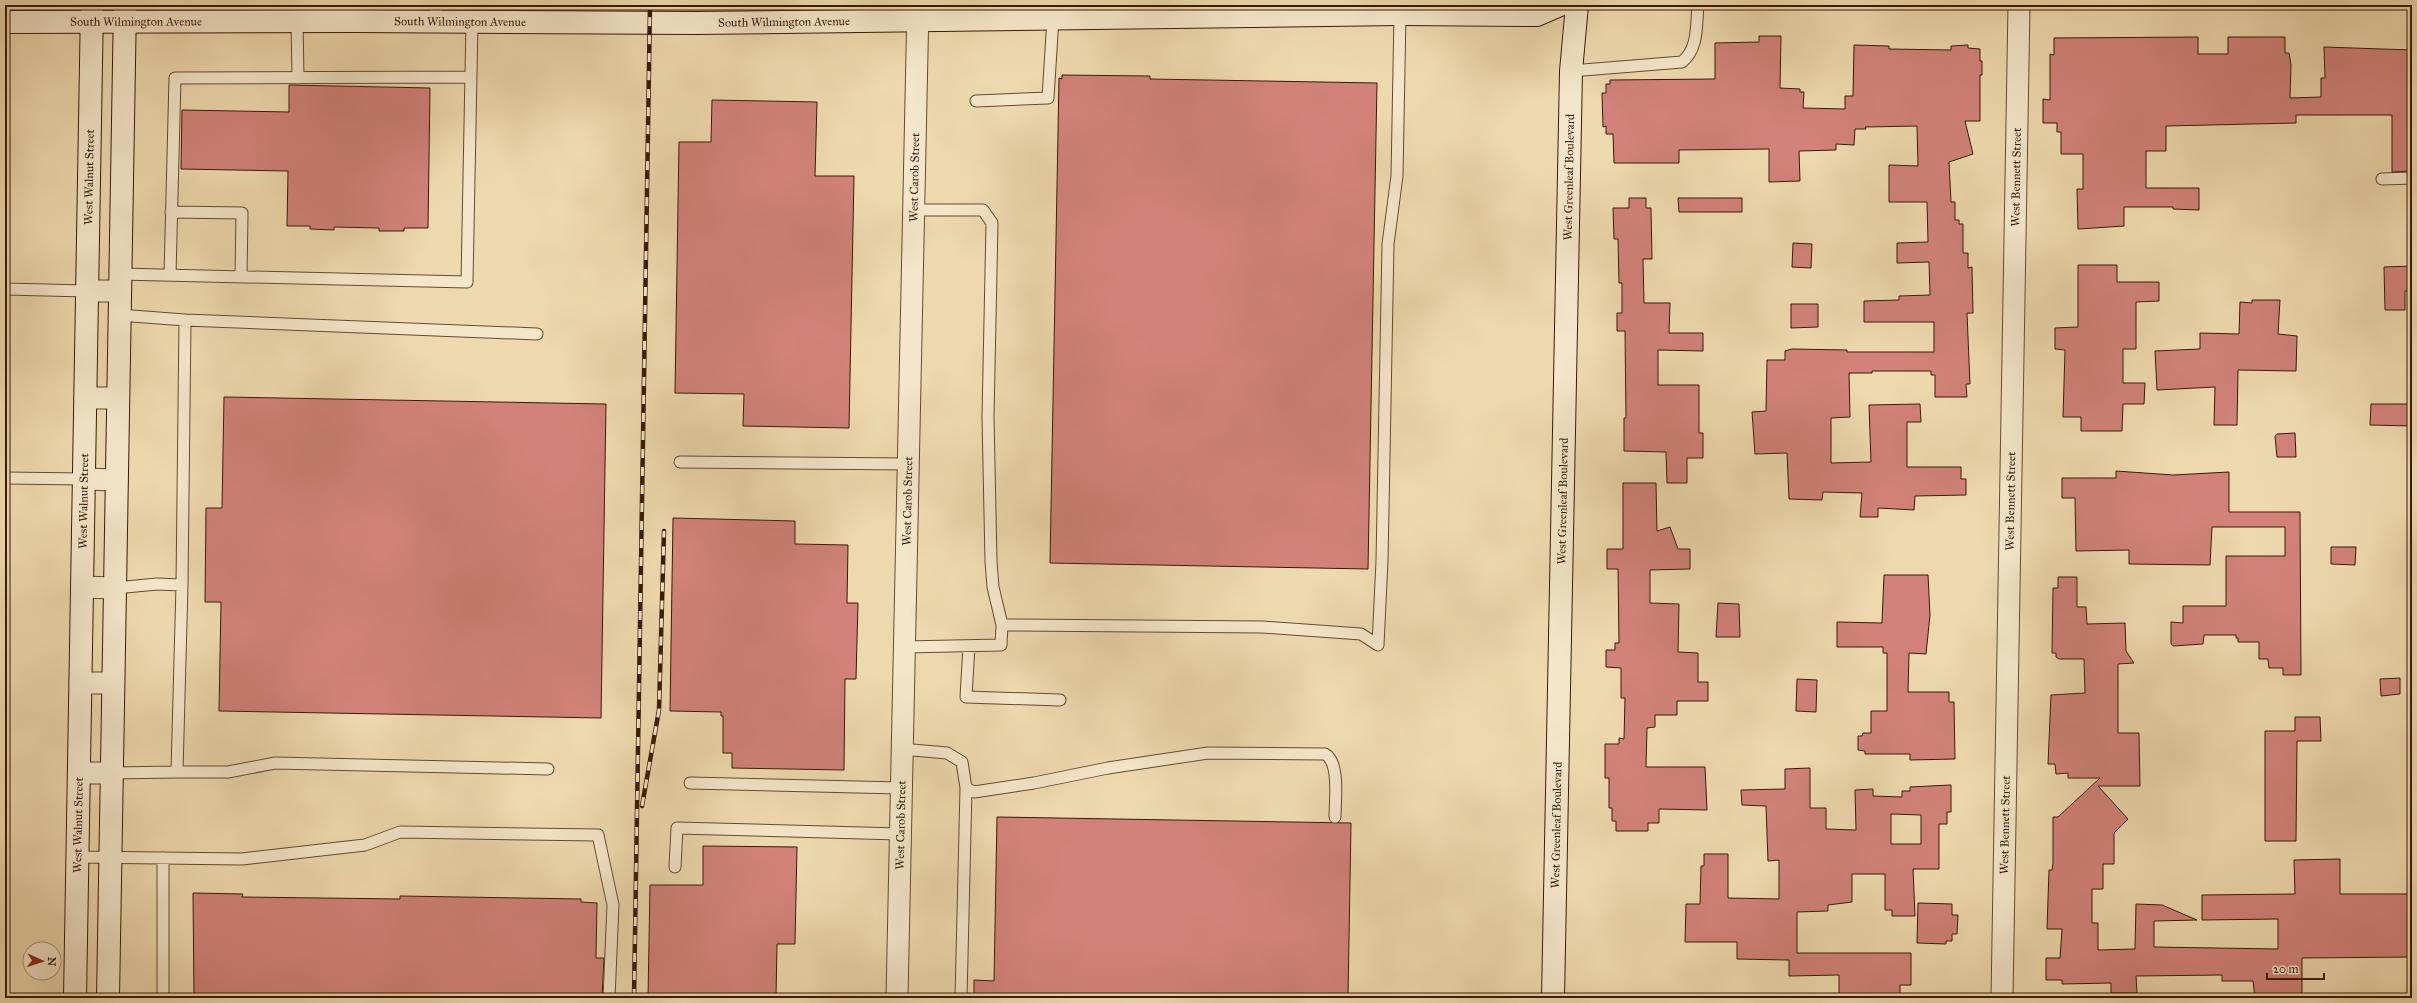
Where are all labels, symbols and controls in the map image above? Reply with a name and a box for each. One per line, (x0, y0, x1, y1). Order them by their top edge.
street label: South Wilmington Avenue (70, 14, 202, 30)
street label: South Wilmington Avenue (394, 14, 526, 30)
street label: South Wilmington Avenue (718, 14, 850, 30)
street label: West Greenleaf Boulevard (1561, 114, 1577, 241)
street label: West Bennett Street (2008, 127, 2024, 227)
street label: West Walnut Street (81, 128, 97, 225)
street label: West Carob Street (906, 132, 922, 222)
street label: West Greenleaf Boulevard (1554, 438, 1571, 565)
street label: West Bennett Street (2003, 451, 2018, 551)
street label: West Walnut Street (76, 452, 91, 549)
street label: West Carob Street (900, 456, 915, 546)
street label: West Greenleaf Boulevard (1548, 762, 1565, 889)
street label: West Bennett Street (1997, 775, 2013, 875)
street label: West Walnut Street (70, 776, 86, 873)
street label: West Carob Street (893, 780, 909, 870)
north arrow (22, 941, 62, 981)
scale bar (2267, 955, 2324, 981)
text: N (45, 956, 58, 967)
text: 20 m (2273, 962, 2299, 976)

